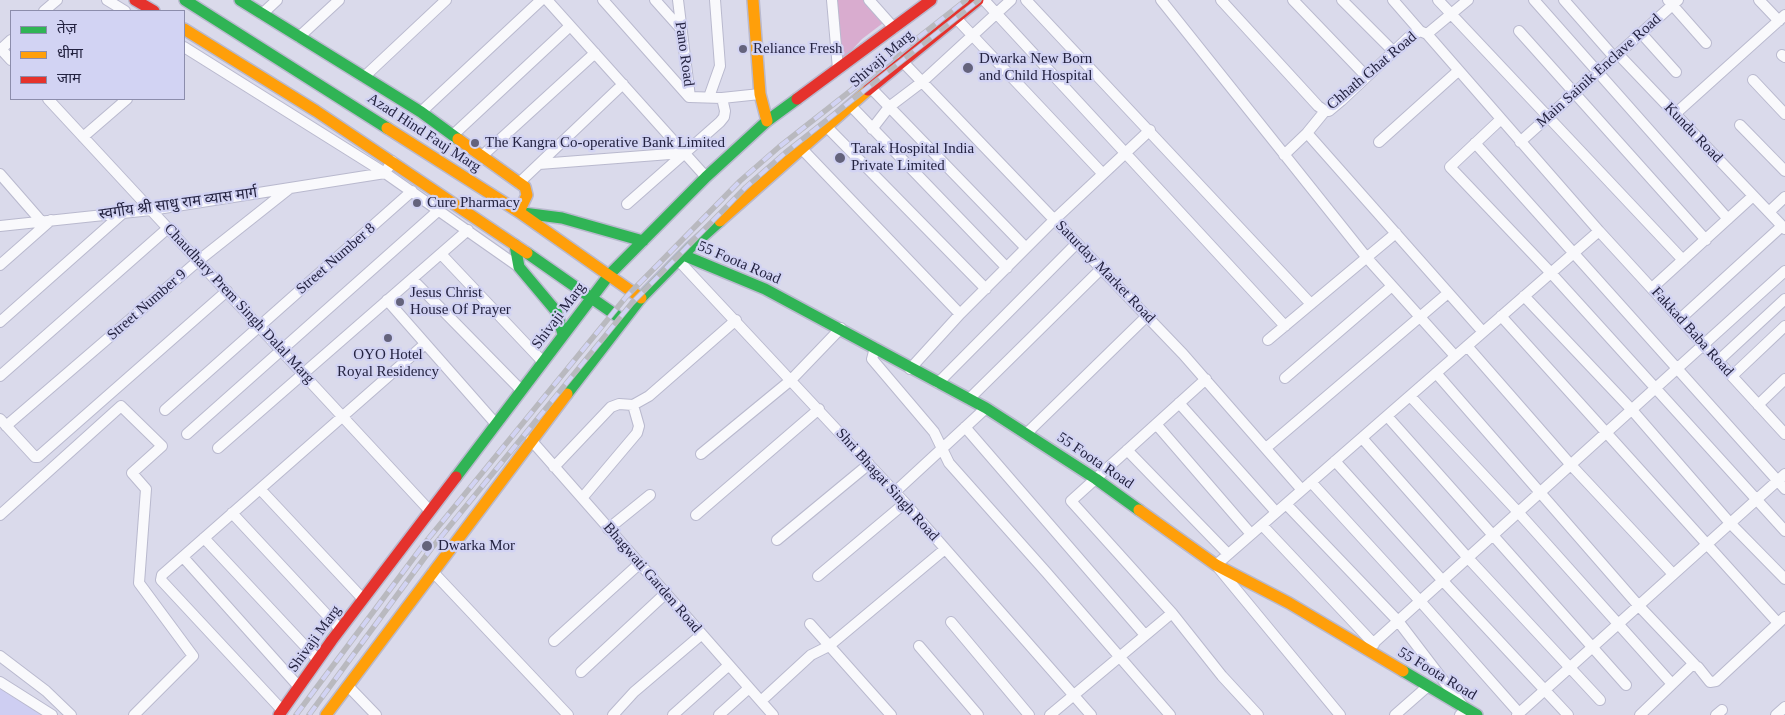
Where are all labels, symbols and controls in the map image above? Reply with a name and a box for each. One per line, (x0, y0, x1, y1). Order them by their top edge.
legend (10, 10, 185, 100)
street label: Main Sainik Enclave Road (1533, 10, 1665, 132)
text: तेज़ (57, 20, 77, 36)
street label: Pano Road (671, 20, 697, 88)
street label: Shivaji Marg (846, 26, 918, 92)
street label: Chhath Ghat Road (1323, 28, 1421, 114)
place label: Reliance Fresh (753, 40, 843, 58)
marker: Reliance Fresh (737, 43, 749, 55)
text: धीमा (57, 45, 83, 61)
place label: Dwarka New Born and Child Hospital (979, 50, 1092, 85)
marker: Dwarka New Born and Child Hospital (961, 61, 975, 75)
text: जाम (57, 70, 81, 86)
street label: Azad Hind Fauj Marg (364, 90, 484, 176)
street label: Kundu Road (1660, 99, 1726, 167)
place label: The Kangra Co-operative Bank Limited (485, 134, 725, 152)
marker: The Kangra Co-operative Bank Limited (469, 137, 481, 149)
place label: Tarak Hospital India Private Limited (851, 140, 974, 175)
marker: Tarak Hospital India Private Limited (833, 151, 847, 165)
street label: स्वर्गीय श्री साधु राम व्यास मार्ग (98, 184, 258, 224)
place label: Cure Pharmacy (427, 194, 520, 212)
marker: Cure Pharmacy (411, 197, 423, 209)
street label: Saturday Market Road (1051, 217, 1159, 327)
street label: Chaudhary Prem Singh Dalal Marg (160, 220, 318, 388)
street label: Street Number 8 (293, 220, 379, 298)
street label: 55 Foota Road (695, 237, 783, 289)
street label: Street Number 9 (104, 266, 190, 344)
street label: Shivaji Marg (528, 279, 590, 353)
place label: Jesus Christ House Of Prayer (410, 284, 511, 319)
street label: Fakkad Baba Road (1647, 284, 1737, 380)
marker: Jesus Christ House Of Prayer (394, 296, 406, 308)
marker: OYO Hotel Royal Residency (382, 332, 394, 344)
place label: OYO Hotel Royal Residency (337, 346, 439, 381)
street label: Shri Bhagat Singh Road (832, 425, 942, 545)
street label: 55 Foota Road (1053, 429, 1137, 493)
street label: Bhagwati Garden Road (599, 519, 705, 637)
place label: Dwarka Mor (438, 537, 515, 555)
marker: Dwarka Mor (420, 539, 434, 553)
street label: Shivaji Marg (285, 602, 345, 676)
street label: 55 Foota Road (1395, 644, 1479, 704)

